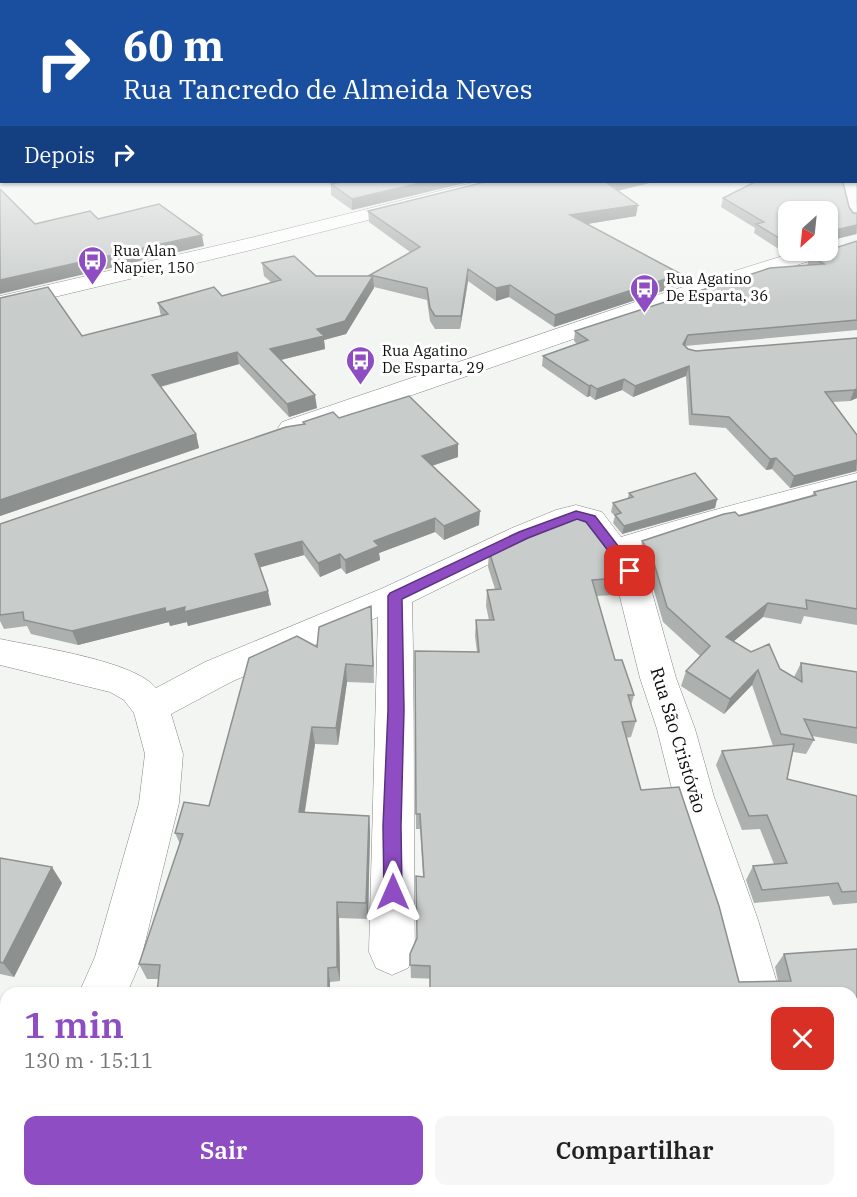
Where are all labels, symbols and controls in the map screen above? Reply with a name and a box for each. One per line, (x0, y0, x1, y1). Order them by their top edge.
text: 60 m (123, 18, 224, 73)
icon: right (24, 24, 102, 102)
text: Rua Tancredo de Almeida Neves (123, 71, 533, 106)
icon: right (107, 138, 140, 171)
text: Depois (24, 140, 95, 169)
north arrow (778, 201, 838, 261)
map controls (778, 201, 838, 261)
place label: Rua Alan Napier, 150 (113, 241, 194, 277)
bus stop icon: Rua Alan Napier, 150 (76, 244, 108, 286)
place label: Rua Agatino De Esparta, 36 (666, 269, 768, 305)
bus stop icon: Rua Agatino De Esparta, 36 (629, 272, 661, 314)
place label: Rua Agatino De Esparta, 29 (382, 341, 484, 377)
bus stop icon: Rua Agatino De Esparta, 29 (345, 344, 377, 386)
pin (604, 545, 655, 596)
icon: arrive (613, 554, 646, 587)
street label: Rua São Cristóvão (645, 664, 712, 816)
position arrow (361, 860, 425, 924)
text: 1 min (24, 1001, 124, 1048)
button: close (771, 1007, 834, 1070)
text: 130 m · 15:11 (24, 1047, 153, 1074)
button: Sair (24, 1116, 423, 1185)
button: Compartilhar (435, 1116, 834, 1185)

